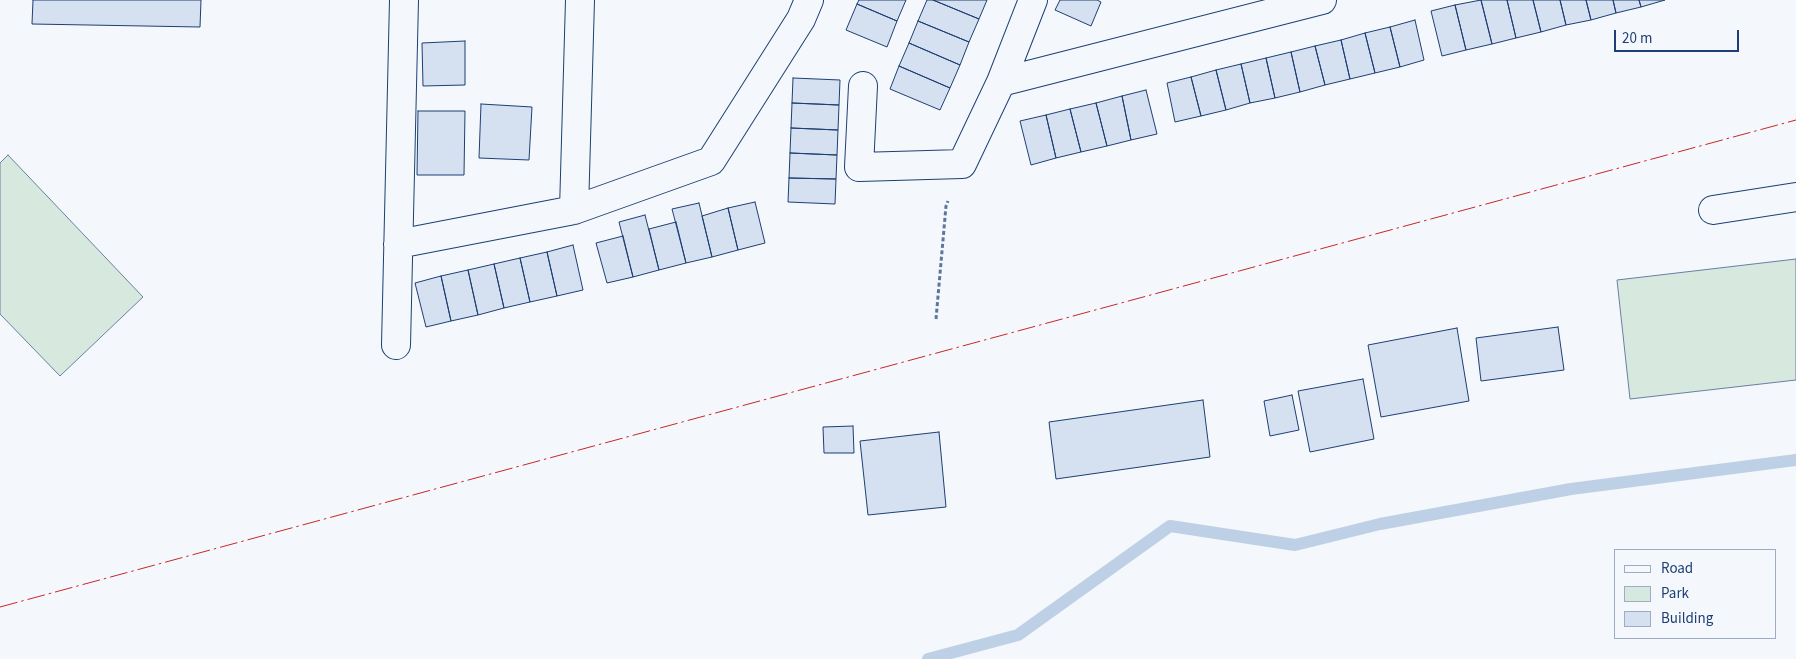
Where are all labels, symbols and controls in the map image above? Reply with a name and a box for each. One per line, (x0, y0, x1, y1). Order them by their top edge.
scale bar (1616, 20, 1741, 52)
text: 20 m (1622, 28, 1652, 49)
legend (1614, 549, 1776, 639)
text: Road (1661, 558, 1693, 579)
text: Park (1661, 583, 1689, 604)
text: Building (1661, 608, 1713, 629)

